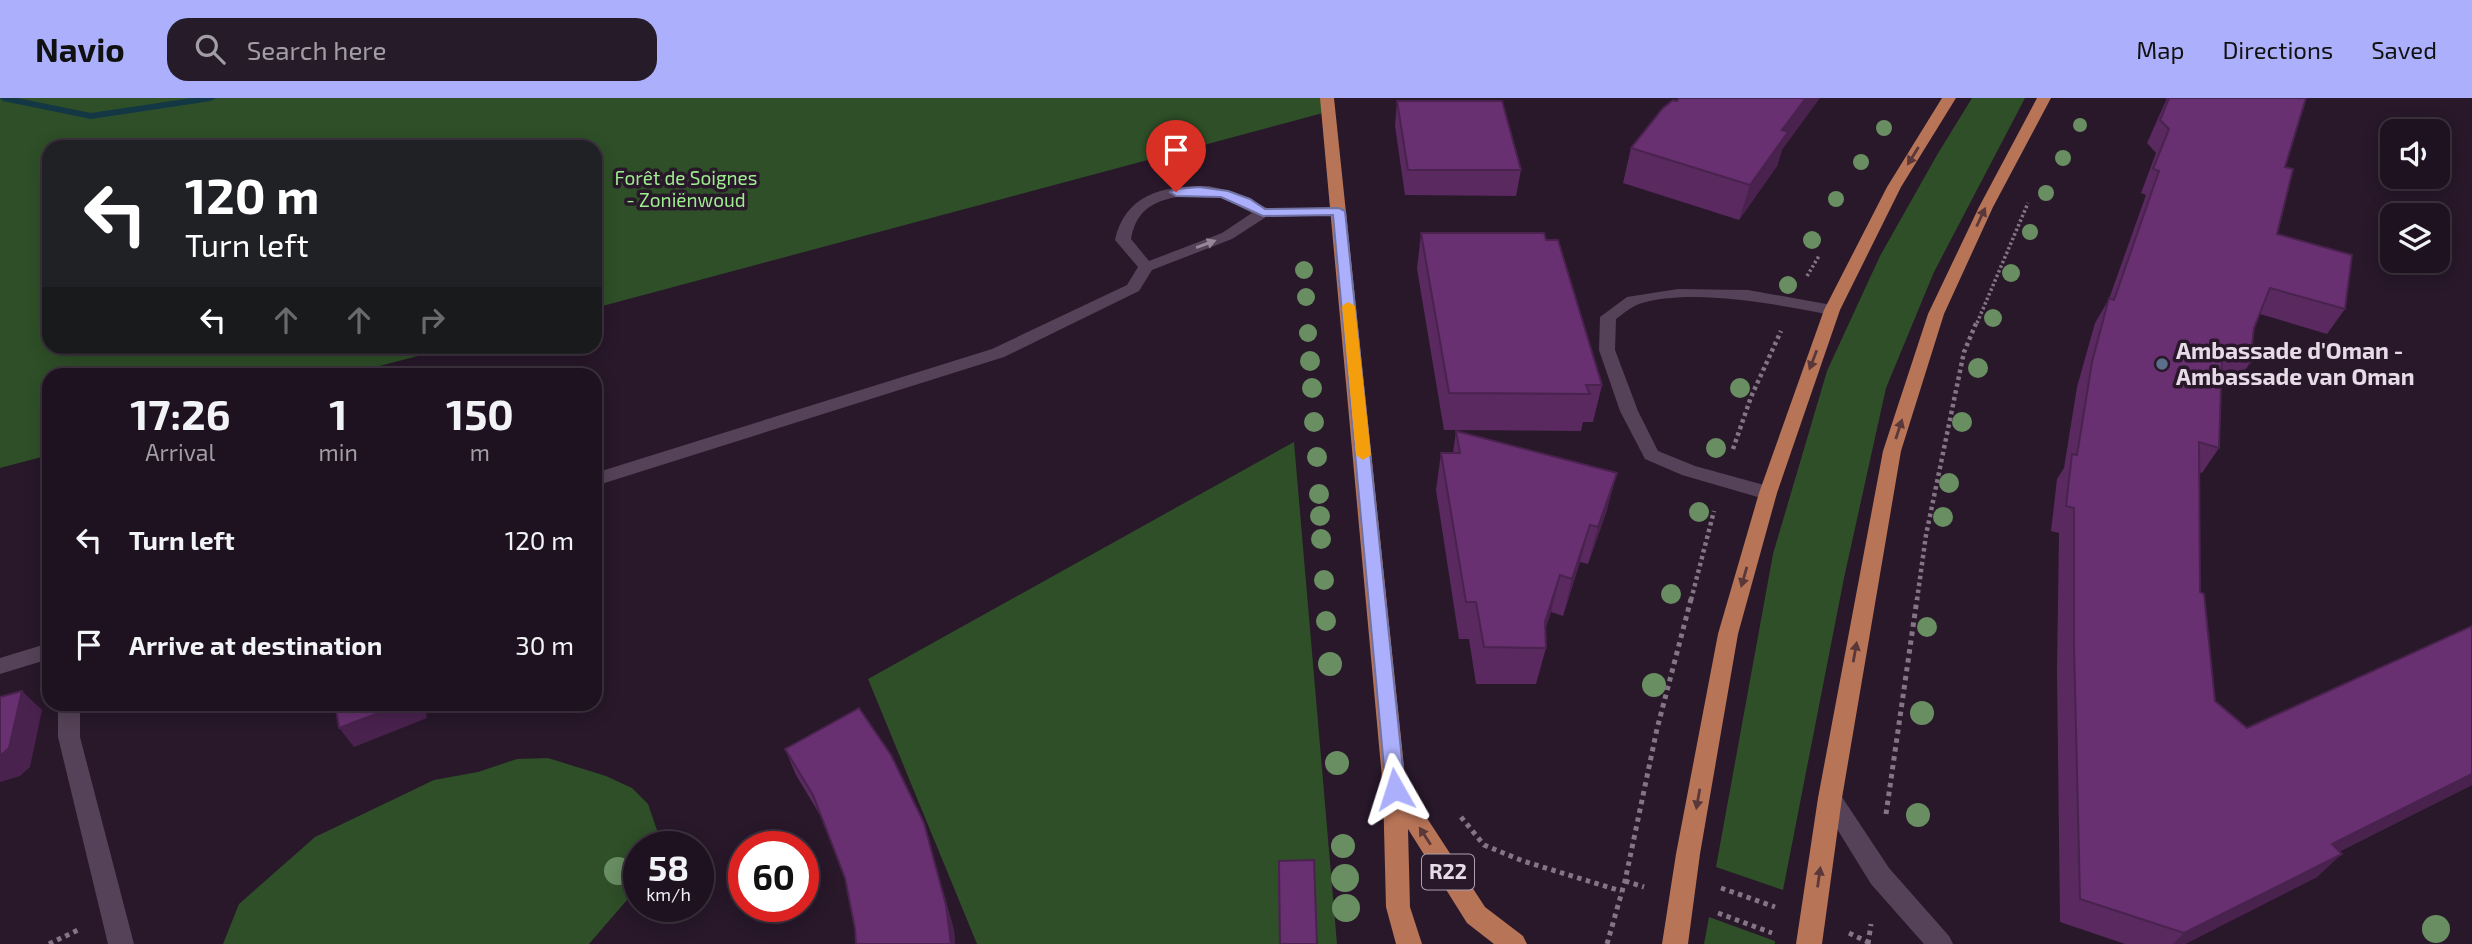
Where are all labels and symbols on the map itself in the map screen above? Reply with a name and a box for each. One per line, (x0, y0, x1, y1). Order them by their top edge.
pin (1146, 120, 1206, 192)
one-way arrow (1907, 147, 1920, 166)
park label: Forêt de Soignes - Zoniënwoud (615, 166, 757, 211)
one-way arrow (1975, 207, 1987, 227)
one-way arrow (1196, 238, 1217, 249)
place label: Ambassade d'Oman - Ambassade van Oman (2176, 336, 2415, 390)
one-way arrow (1807, 349, 1818, 370)
marker: Ambassade d'Oman - Ambassade van Oman (2154, 356, 2170, 372)
one-way arrow (1895, 418, 1905, 439)
one-way arrow (1739, 566, 1749, 587)
one-way arrow (1850, 641, 1861, 663)
position arrow (1358, 752, 1432, 826)
one-way arrow (1692, 788, 1703, 810)
one-way arrow (1418, 827, 1432, 845)
speed limit sign: 60 (728, 831, 819, 922)
road number: R22 (1422, 854, 1474, 890)
one-way arrow (1814, 865, 1825, 887)

